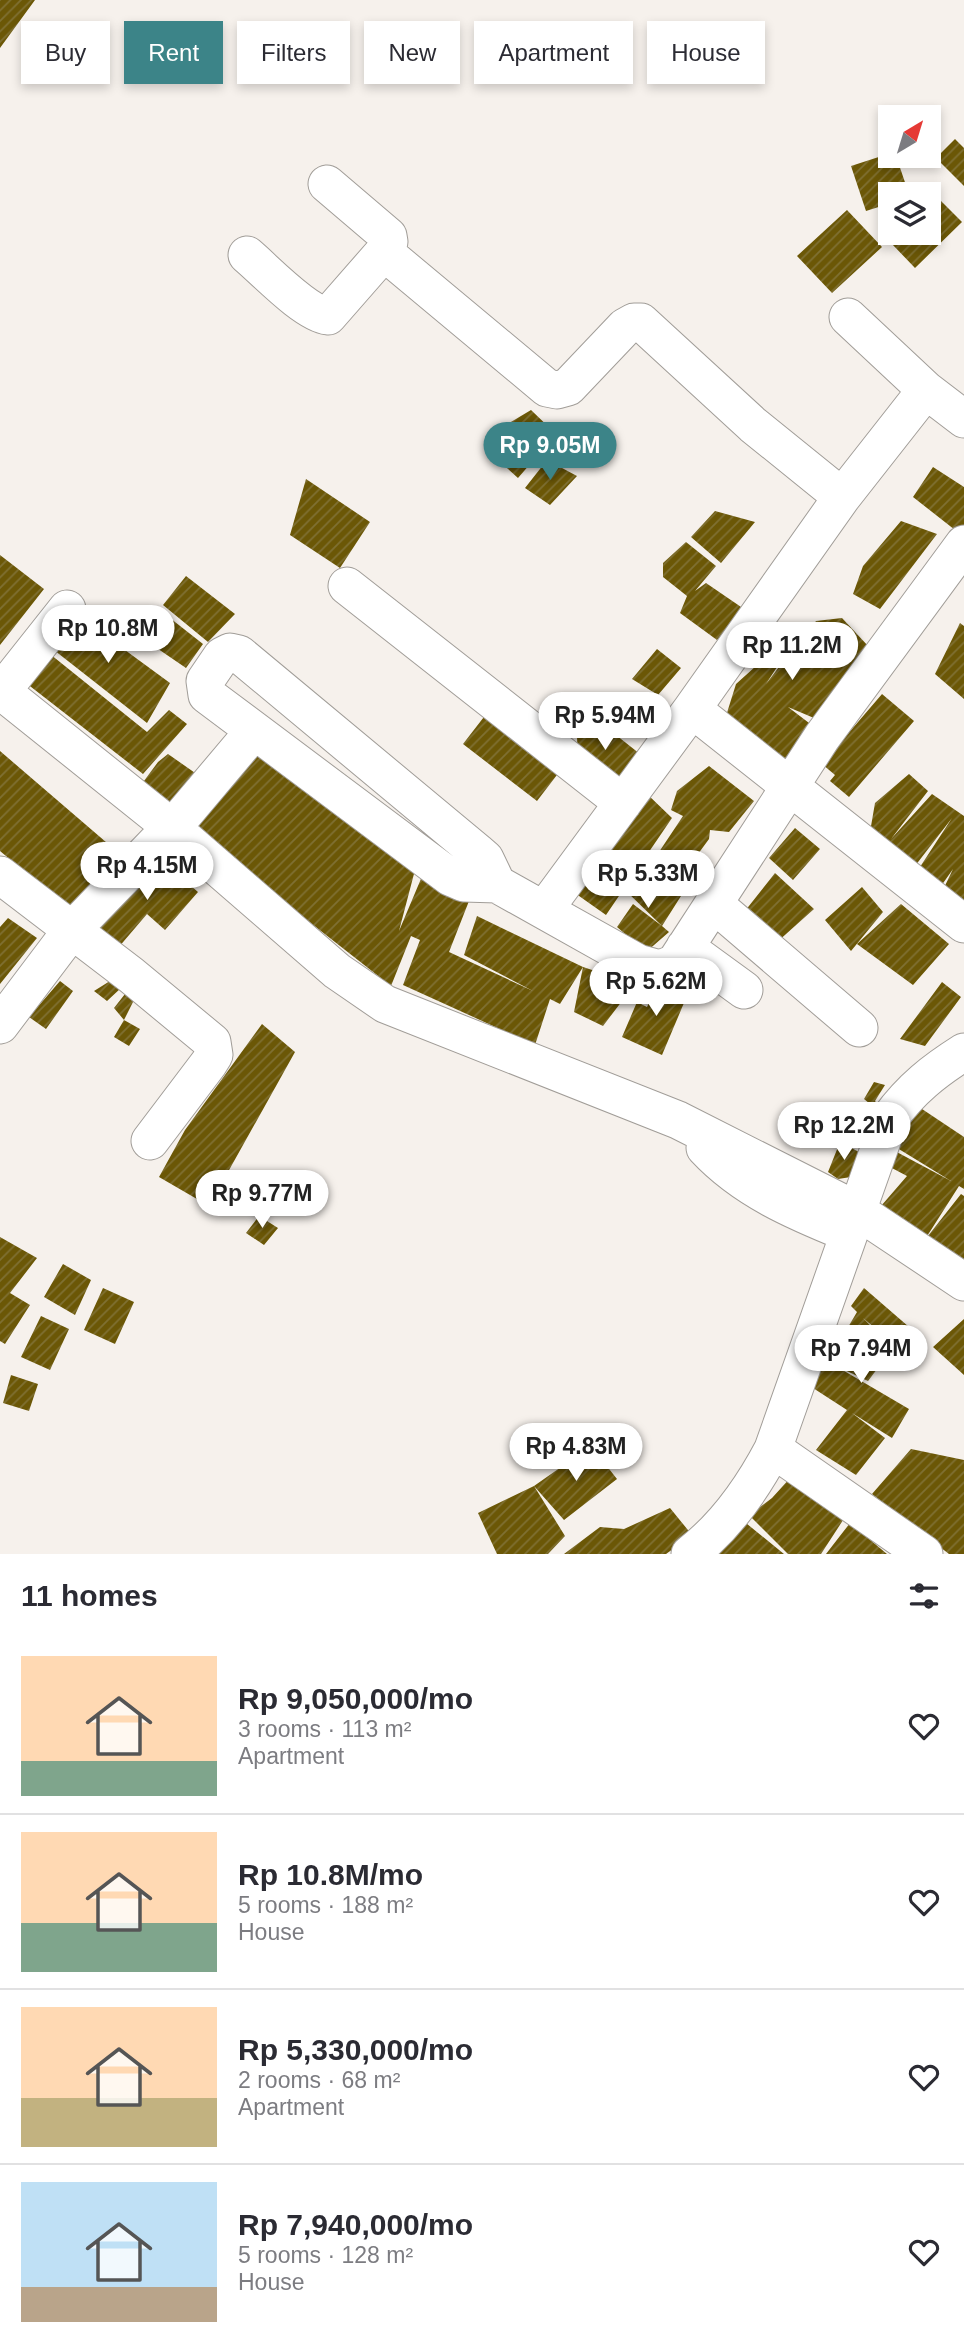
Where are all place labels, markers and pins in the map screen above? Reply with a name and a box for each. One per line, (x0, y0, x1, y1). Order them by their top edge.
pin: Rp 9.05M (478, 422, 622, 482)
pin: Rp 10.8M (36, 606, 180, 665)
pin: Rp 11.2M (720, 622, 864, 682)
pin: Rp 5.94M (533, 692, 677, 752)
pin: Rp 4.15M (75, 842, 219, 902)
pin: Rp 5.33M (576, 850, 720, 910)
pin: Rp 5.62M (584, 958, 728, 1018)
pin: Rp 12.2M (772, 1102, 916, 1162)
pin: Rp 9.77M (190, 1170, 334, 1230)
pin: Rp 7.94M (789, 1326, 933, 1385)
pin: Rp 4.83M (504, 1424, 648, 1483)

